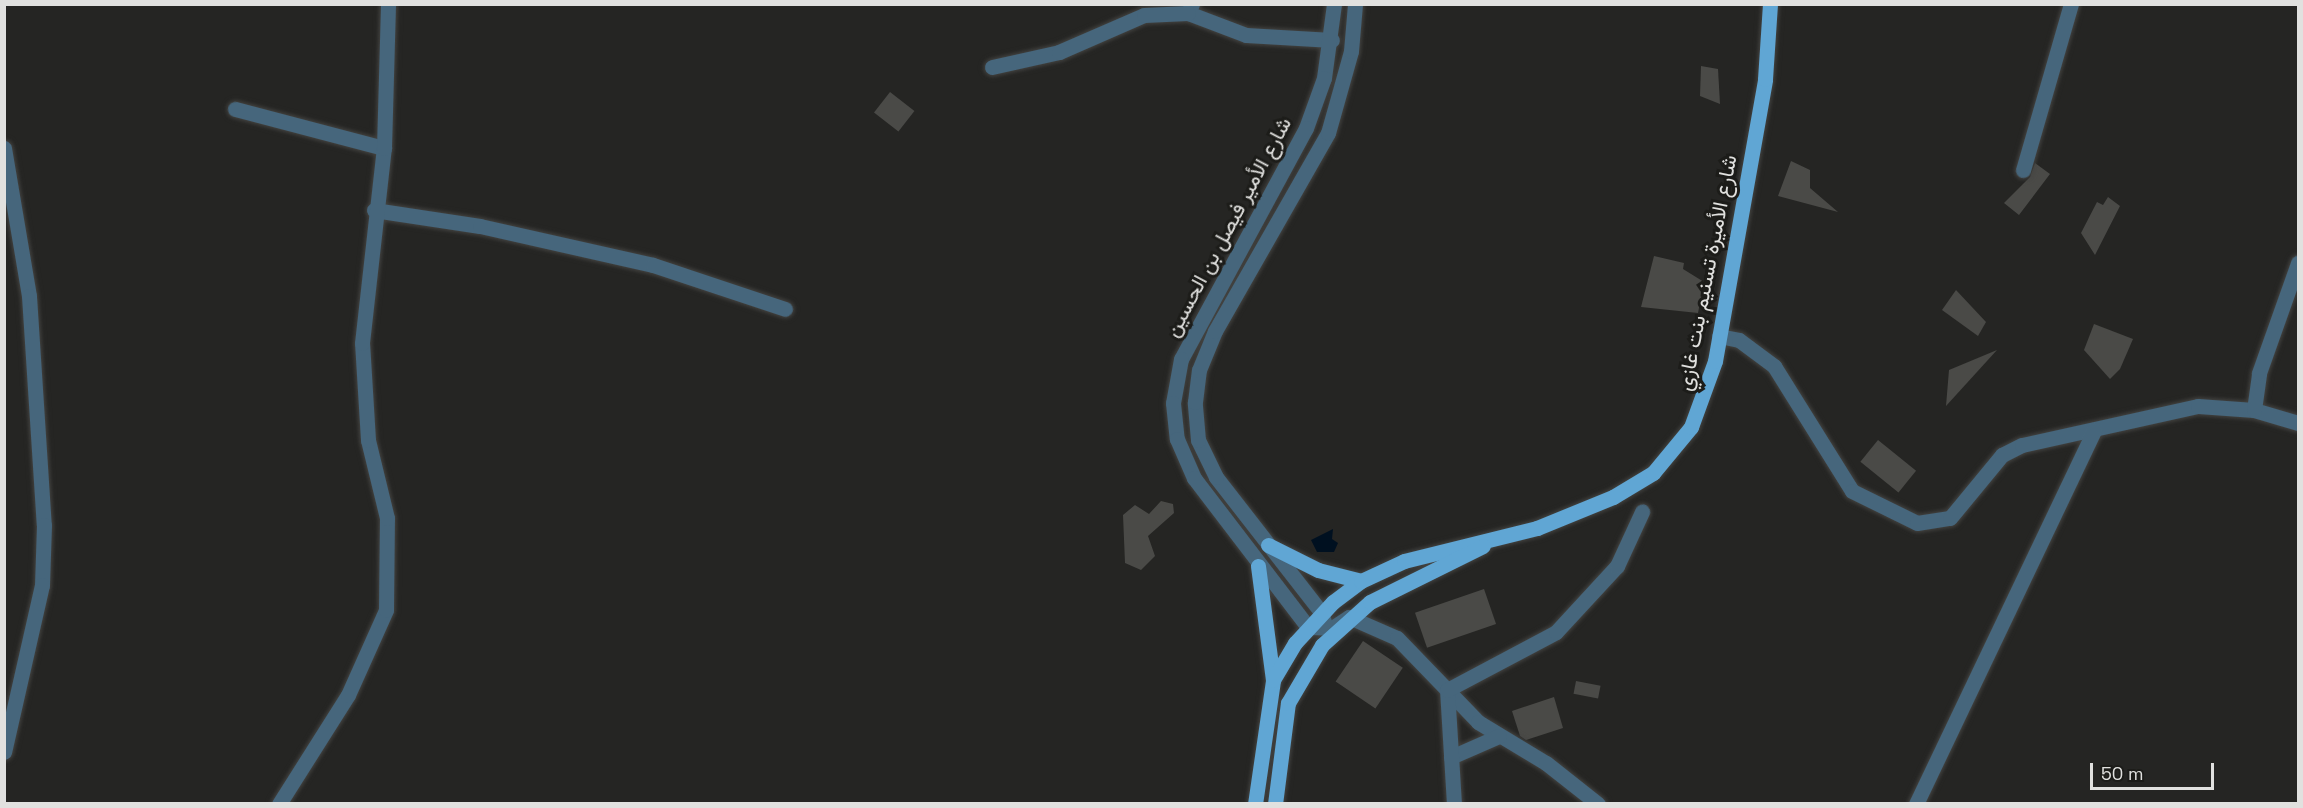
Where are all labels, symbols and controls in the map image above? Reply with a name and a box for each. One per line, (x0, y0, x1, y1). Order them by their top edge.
street label: شارع الأمير فيصل بن الحسين (1159, 113, 1297, 341)
street label: شارع الأميرة تسنيم بنت غازي (1672, 153, 1742, 393)
scale bar (2093, 751, 2218, 789)
text: 50 m (2101, 762, 2143, 785)

